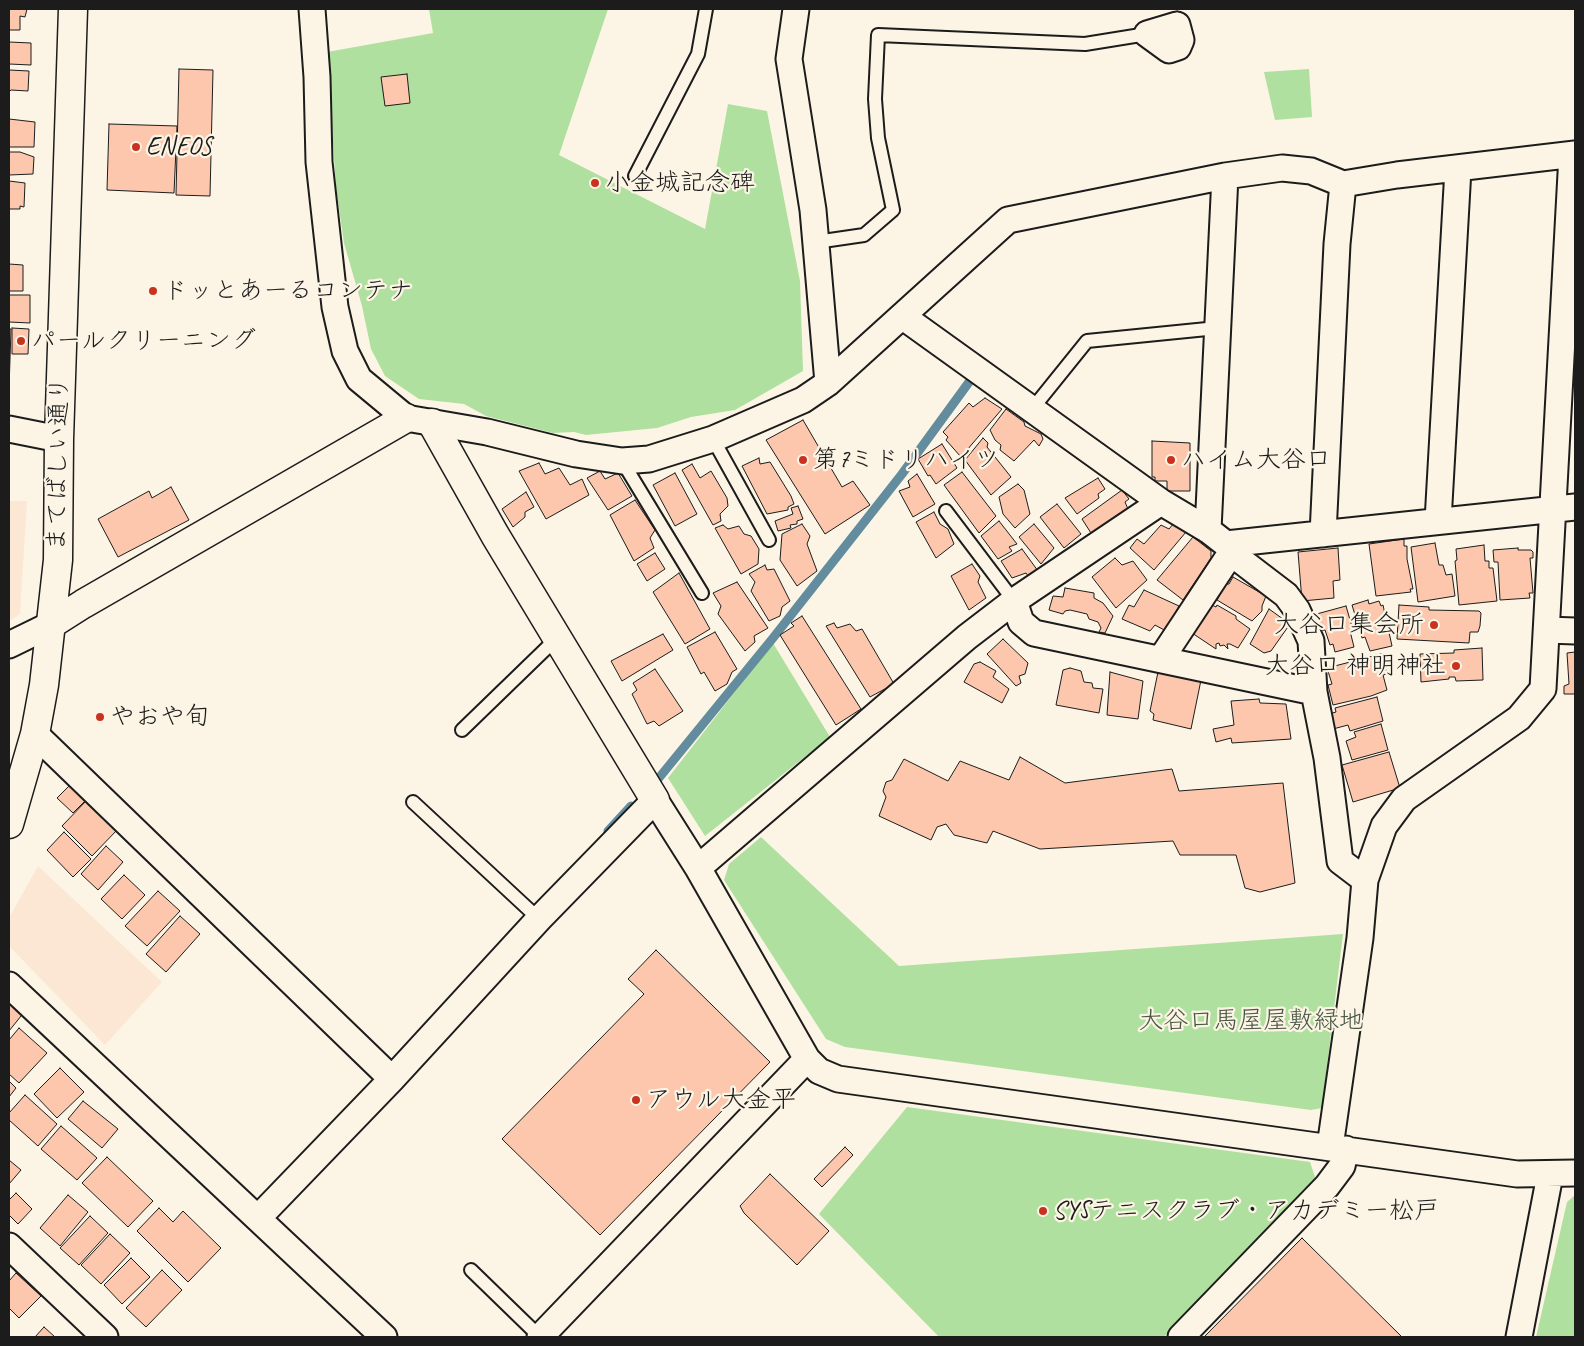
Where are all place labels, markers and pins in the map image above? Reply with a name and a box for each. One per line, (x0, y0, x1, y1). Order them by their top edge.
place label: ENEOS (146, 132, 212, 162)
marker: ENEOS (130, 141, 142, 153)
place label: 小金城記念碑 (605, 168, 755, 198)
marker: 小金城記念碑 (589, 177, 601, 189)
place label: ドッとあーるコンテナ (163, 276, 413, 306)
marker: ドッとあーるコンテナ (147, 285, 159, 297)
place label: パールクリーニング (31, 326, 256, 356)
marker: パールクリーニング (15, 335, 27, 347)
place label: 第7ミドリハイツ (813, 445, 999, 475)
place label: ハイム大谷口 (1181, 445, 1331, 475)
marker: 第7ミドリハイツ (797, 454, 809, 466)
marker: ハイム大谷口 (1165, 454, 1177, 466)
place label: 大谷口集会所 (1274, 610, 1424, 640)
marker: 大谷口集会所 (1428, 619, 1440, 631)
place label: 大谷口 神明神社 (1265, 651, 1446, 681)
marker: 大谷口 神明神社 (1450, 660, 1462, 672)
place label: やおや旬 (110, 702, 210, 732)
marker: やおや旬 (94, 711, 106, 723)
place label: アウル大金平 (646, 1085, 796, 1115)
marker: アウル大金平 (630, 1094, 642, 1106)
place label: SYSテニスクラブ・アカデミー松戸 (1053, 1196, 1439, 1226)
marker: SYSテニスクラブ・アカデミー松戸 (1037, 1205, 1049, 1217)

